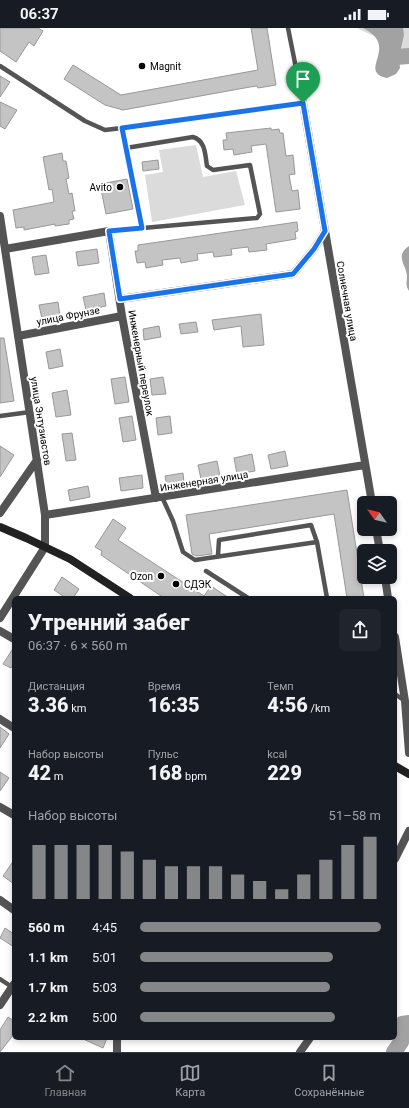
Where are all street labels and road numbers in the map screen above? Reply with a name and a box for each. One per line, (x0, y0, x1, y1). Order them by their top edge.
street label: Солнечная улица (335, 260, 359, 342)
street label: улица Фрунзе (35, 304, 101, 328)
street label: Инженерный переулок (126, 309, 156, 418)
street label: улица Энтузиастов (29, 376, 53, 466)
street label: Инженерная улица (159, 469, 249, 493)

